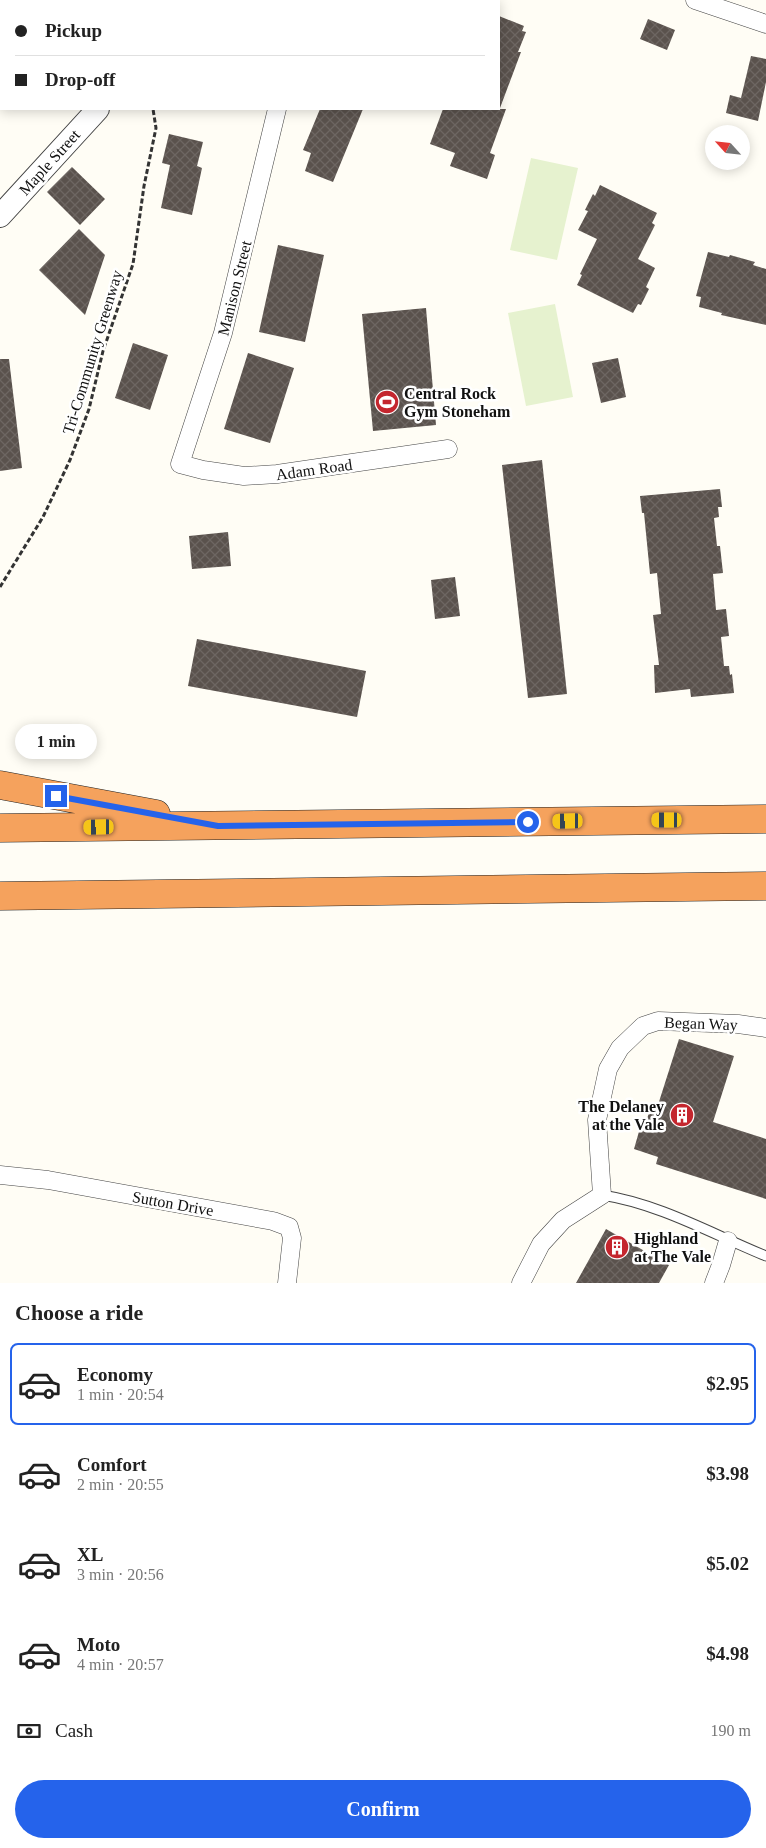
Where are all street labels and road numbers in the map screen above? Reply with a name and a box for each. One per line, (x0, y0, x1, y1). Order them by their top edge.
street label: Maple Street (16, 126, 84, 199)
street label: Manison Street (214, 238, 255, 337)
street label: Tri-Community Greenway (59, 268, 126, 436)
street label: Adam Road (275, 456, 353, 483)
street label: Began Way (664, 1014, 738, 1034)
street label: Sutton Drive (131, 1188, 215, 1219)

